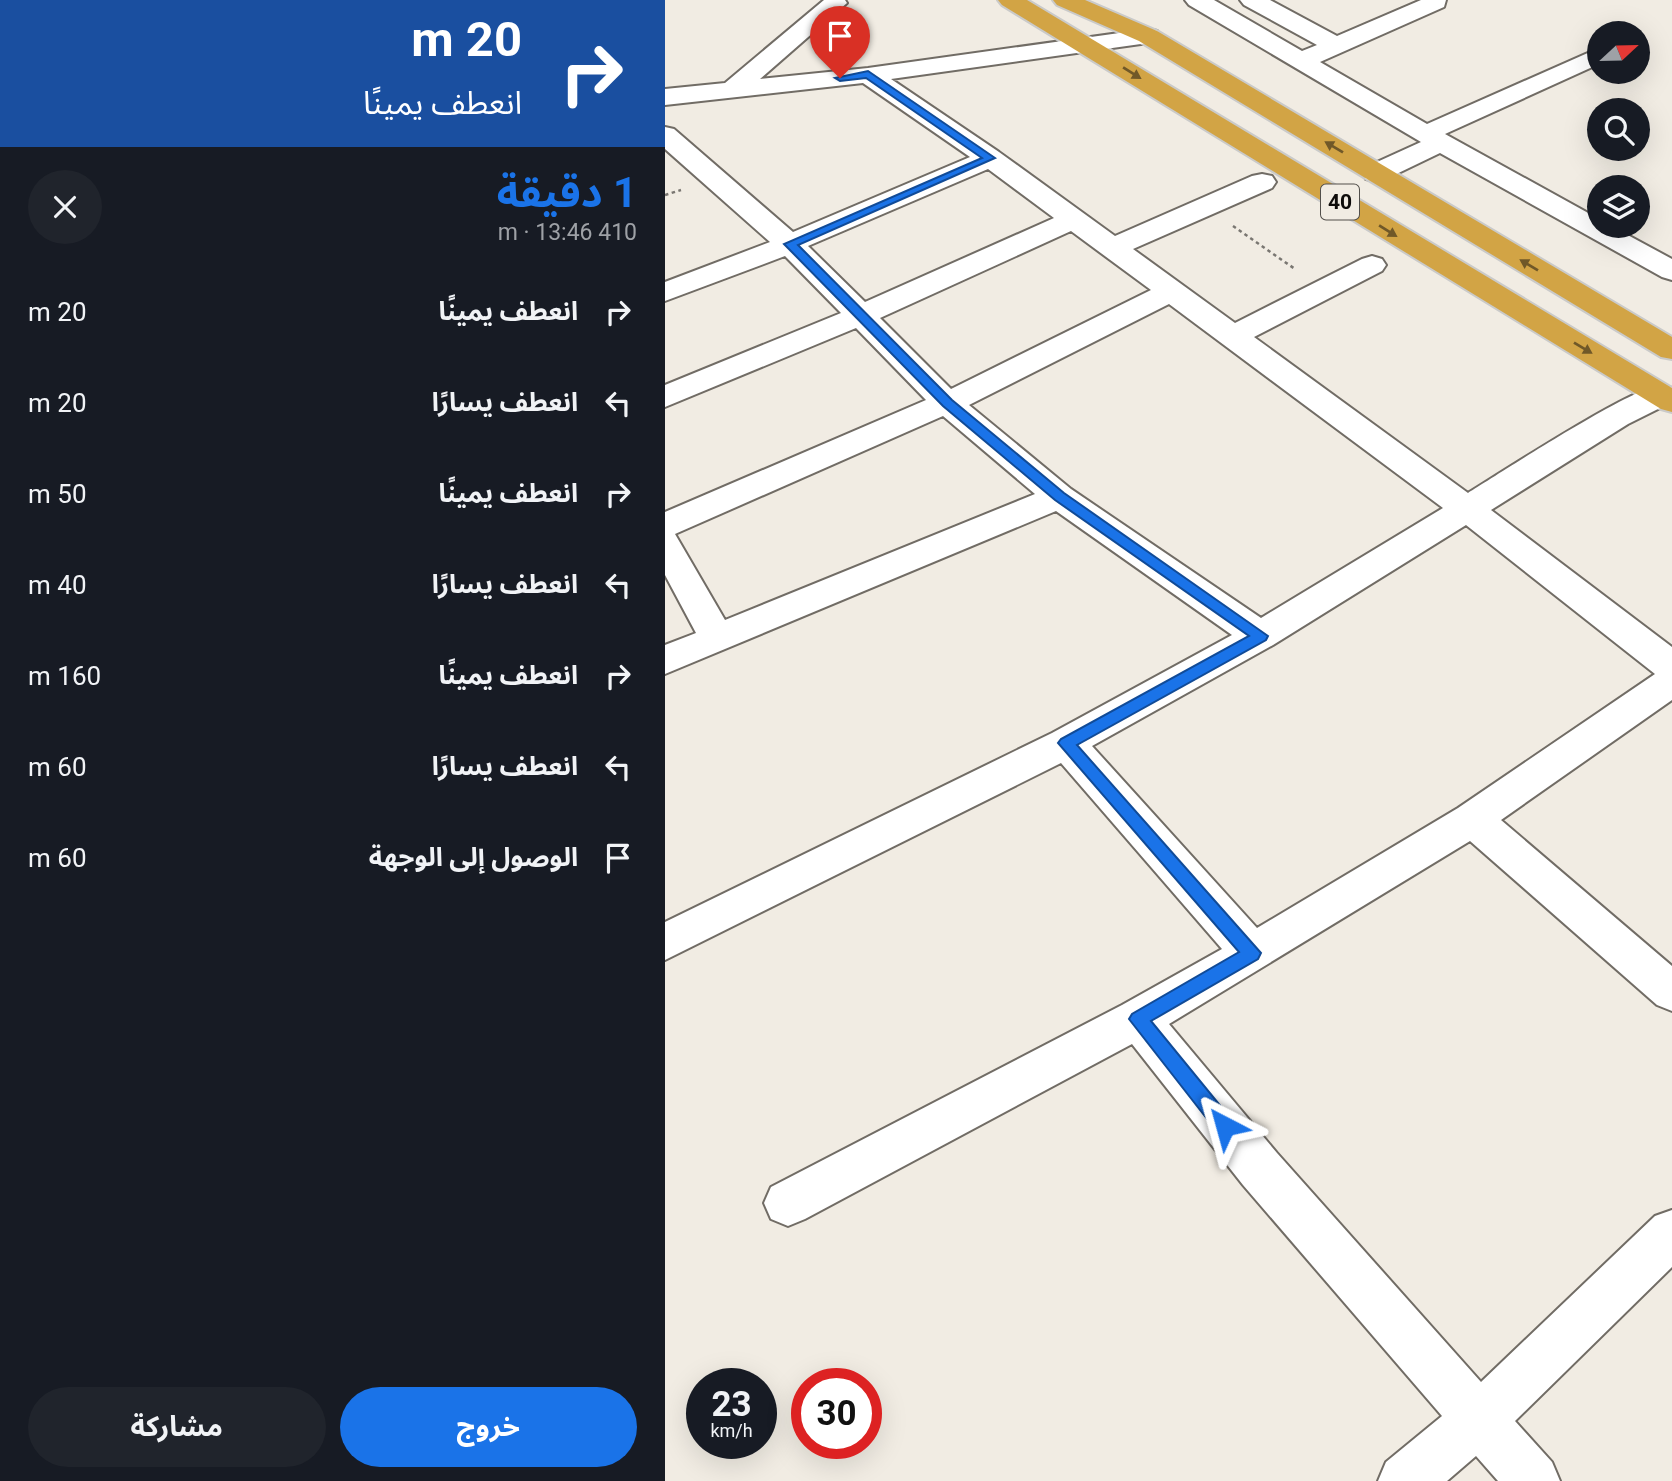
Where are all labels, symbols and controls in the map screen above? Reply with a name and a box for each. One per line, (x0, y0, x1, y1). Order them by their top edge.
pin (810, 6, 870, 78)
text: 20 m (411, 11, 522, 68)
icon: arrive (821, 17, 859, 55)
north arrow (1587, 21, 1650, 84)
map controls (1587, 21, 1650, 238)
icon: right (546, 28, 637, 119)
one-way arrow (1122, 66, 1141, 79)
text: انعطف يمينًا (363, 84, 522, 122)
button: search (1587, 98, 1650, 161)
one-way arrow (1325, 141, 1344, 154)
text: 1 دقيقة (497, 168, 637, 217)
button: close (28, 170, 102, 244)
button: layers (1587, 175, 1650, 238)
road number: 40 (1321, 184, 1359, 220)
text: 410 m · 13:46 (498, 219, 637, 246)
one-way arrow (1378, 224, 1397, 237)
one-way arrow (1520, 258, 1539, 271)
icon: right (599, 293, 637, 331)
text: انعطف يمينًا (439, 296, 578, 326)
text: 20 m (28, 297, 87, 327)
one-way arrow (1573, 342, 1592, 354)
icon: left (599, 384, 637, 422)
text: انعطف يسارًا (432, 387, 578, 417)
text: 20 m (28, 388, 87, 418)
icon: right (599, 475, 637, 513)
text: انعطف يمينًا (439, 478, 578, 508)
text: 50 m (28, 479, 87, 509)
icon: left (599, 566, 637, 604)
text: انعطف يسارًا (432, 569, 578, 599)
text: 40 m (28, 570, 87, 600)
icon: right (599, 657, 637, 695)
text: انعطف يمينًا (439, 660, 578, 690)
text: 160 m (28, 661, 101, 691)
icon: left (599, 748, 637, 786)
text: انعطف يسارًا (432, 751, 578, 781)
text: 60 m (28, 752, 87, 782)
icon: arrive (599, 839, 637, 877)
text: الوصول إلى الوجهة (369, 842, 578, 872)
text: 60 m (28, 843, 87, 873)
position arrow (1188, 1089, 1262, 1163)
speed limit sign: 30 (791, 1368, 882, 1459)
text: 23 (711, 1384, 752, 1425)
button: مشاركة (28, 1387, 326, 1467)
button: خروج (340, 1387, 637, 1467)
text: km/h (710, 1420, 753, 1441)

